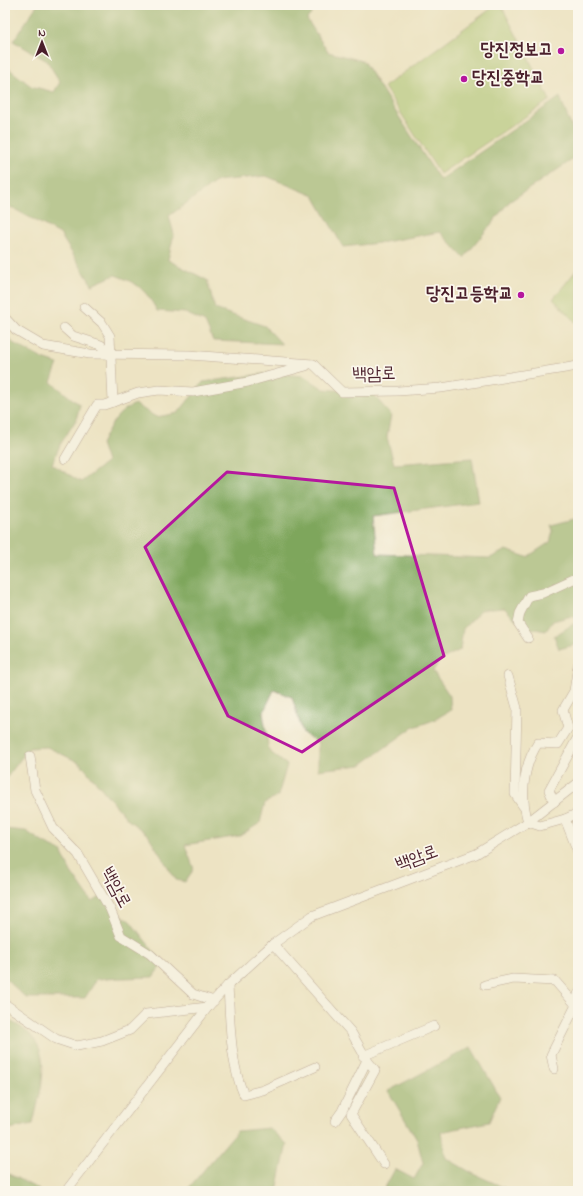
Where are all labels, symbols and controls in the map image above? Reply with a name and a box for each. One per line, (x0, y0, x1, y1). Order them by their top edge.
north arrow (22, 22, 62, 62)
text: N (38, 25, 46, 41)
place label: 당진정보고 (481, 38, 553, 64)
marker: 당진정보고 (556, 46, 566, 56)
place label: 당진중학교 (472, 66, 544, 92)
marker: 당진중학교 (459, 74, 469, 84)
place label: 당진고등학교 (426, 282, 513, 308)
marker: 당진고등학교 (516, 290, 526, 300)
street label: 백암로 (352, 362, 396, 388)
street label: 백암로 (392, 839, 442, 879)
street label: 백암로 (93, 863, 137, 913)

